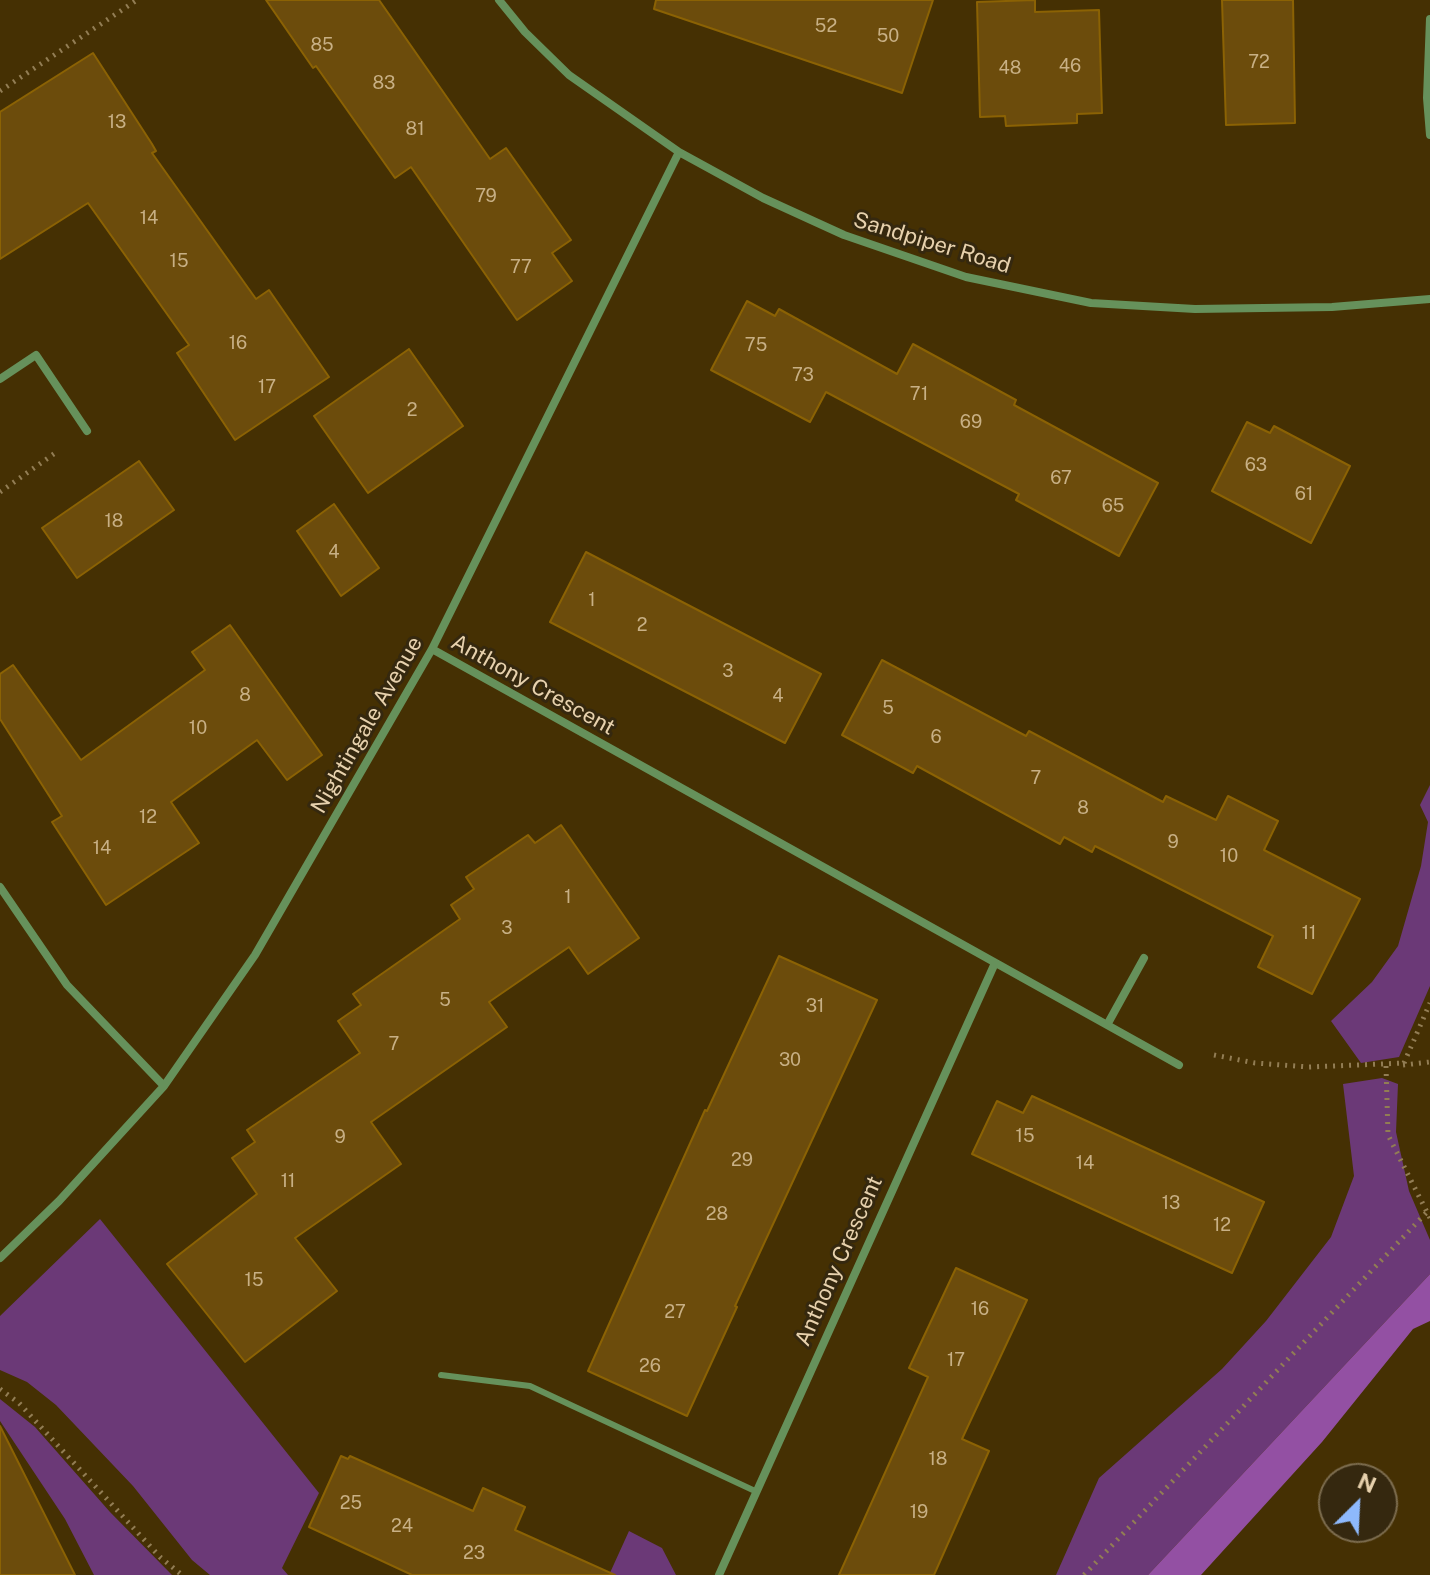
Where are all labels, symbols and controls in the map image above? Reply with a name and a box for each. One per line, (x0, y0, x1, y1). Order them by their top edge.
house number: 52 (815, 15, 837, 37)
house number: 50 (877, 25, 899, 47)
house number: 85 (310, 34, 334, 56)
house number: 72 (1248, 51, 1270, 73)
house number: 46 (1059, 55, 1081, 77)
house number: 48 (999, 57, 1021, 79)
house number: 83 (373, 72, 395, 94)
house number: 13 (108, 111, 126, 133)
house number: 81 (406, 118, 424, 140)
house number: 79 (475, 185, 497, 207)
house number: 14 (140, 207, 158, 229)
street label: Sandpiper Road (850, 207, 1014, 279)
house number: 15 (170, 250, 188, 272)
house number: 77 (510, 256, 532, 278)
house number: 16 (229, 332, 247, 354)
house number: 75 (745, 334, 767, 356)
house number: 73 (792, 364, 814, 386)
house number: 17 (258, 376, 276, 398)
house number: 71 (910, 383, 928, 405)
house number: 2 (407, 399, 417, 421)
house number: 69 (960, 411, 982, 433)
house number: 63 (1245, 454, 1267, 476)
house number: 67 (1050, 467, 1072, 489)
house number: 61 (1295, 483, 1313, 505)
house number: 65 (1102, 495, 1124, 517)
house number: 18 (105, 510, 123, 532)
house number: 4 (328, 541, 340, 563)
house number: 1 (588, 589, 596, 611)
house number: 2 (637, 614, 647, 636)
street label: Anthony Crescent (446, 629, 620, 741)
street label: Nightingale Avenue (306, 632, 428, 818)
house number: 3 (722, 660, 734, 682)
house number: 8 (239, 684, 251, 706)
house number: 4 (772, 685, 784, 707)
house number: 5 (882, 697, 894, 719)
house number: 10 (189, 717, 207, 739)
house number: 6 (930, 726, 942, 748)
house number: 7 (1031, 767, 1041, 789)
house number: 8 (1077, 797, 1089, 819)
house number: 12 (139, 806, 157, 828)
house number: 9 (1167, 831, 1179, 853)
house number: 14 (93, 837, 111, 859)
house number: 10 (1220, 845, 1238, 867)
house number: 1 (564, 886, 572, 908)
house number: 3 (501, 917, 513, 939)
house number: 11 (1302, 922, 1316, 944)
house number: 5 (439, 989, 451, 1011)
house number: 31 (806, 995, 824, 1017)
house number: 7 (389, 1033, 399, 1055)
house number: 30 (779, 1049, 801, 1071)
house number: 15 (1016, 1125, 1034, 1147)
house number: 9 (334, 1126, 346, 1148)
house number: 29 (731, 1149, 753, 1171)
house number: 14 (1076, 1152, 1094, 1174)
house number: 11 (281, 1170, 295, 1192)
street label: Anthony Crescent (790, 1172, 888, 1350)
house number: 13 (1162, 1192, 1180, 1214)
house number: 28 (706, 1203, 728, 1225)
house number: 12 (1213, 1214, 1231, 1236)
house number: 15 (245, 1269, 263, 1291)
house number: 16 (971, 1298, 989, 1320)
house number: 27 (664, 1301, 686, 1323)
house number: 17 (947, 1349, 965, 1371)
house number: 26 (639, 1355, 661, 1377)
house number: 18 (929, 1448, 947, 1470)
north arrow (1318, 1463, 1398, 1543)
text: N (1354, 1468, 1380, 1498)
house number: 25 (340, 1492, 362, 1514)
house number: 19 (910, 1501, 928, 1523)
house number: 24 (391, 1515, 413, 1537)
house number: 23 (463, 1542, 485, 1564)

